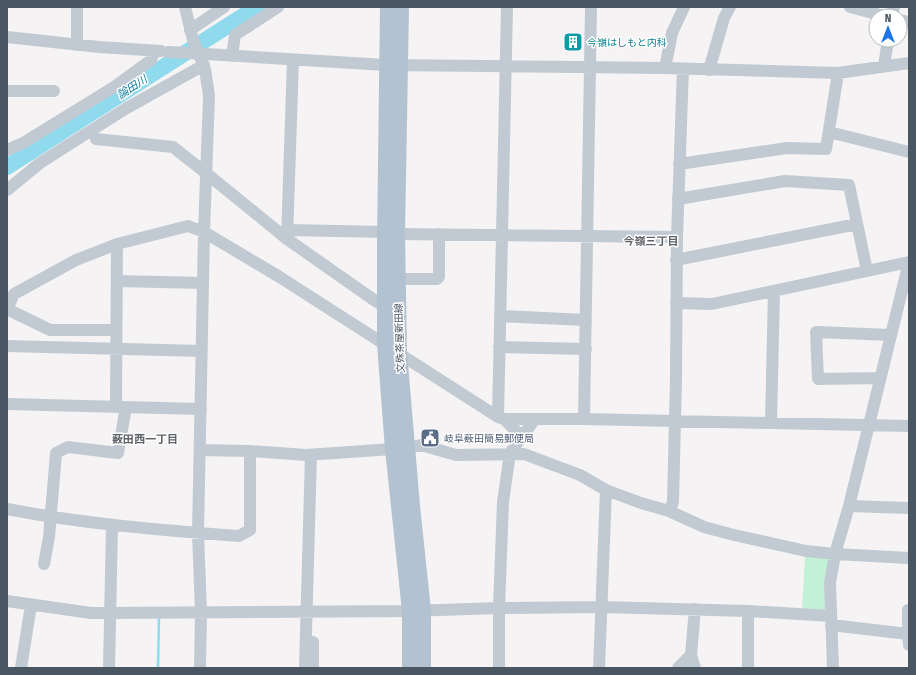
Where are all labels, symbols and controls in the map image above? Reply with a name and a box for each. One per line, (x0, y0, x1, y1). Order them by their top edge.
north arrow (868, 8, 908, 48)
text: N (885, 12, 891, 25)
building icon: 今嶺はしもと内科 (562, 31, 584, 53)
place label: 今嶺はしもと内科 (587, 37, 667, 49)
water label: 論田川 (115, 72, 150, 102)
district label: 今嶺三丁目 (624, 235, 679, 248)
street label: 文殊茶屋新田線 (393, 303, 407, 373)
public building icon: 岐阜薮田簡易郵便局 (419, 427, 441, 449)
district label: 薮田西一丁目 (112, 433, 178, 446)
place label: 岐阜薮田簡易郵便局 (444, 433, 534, 445)

